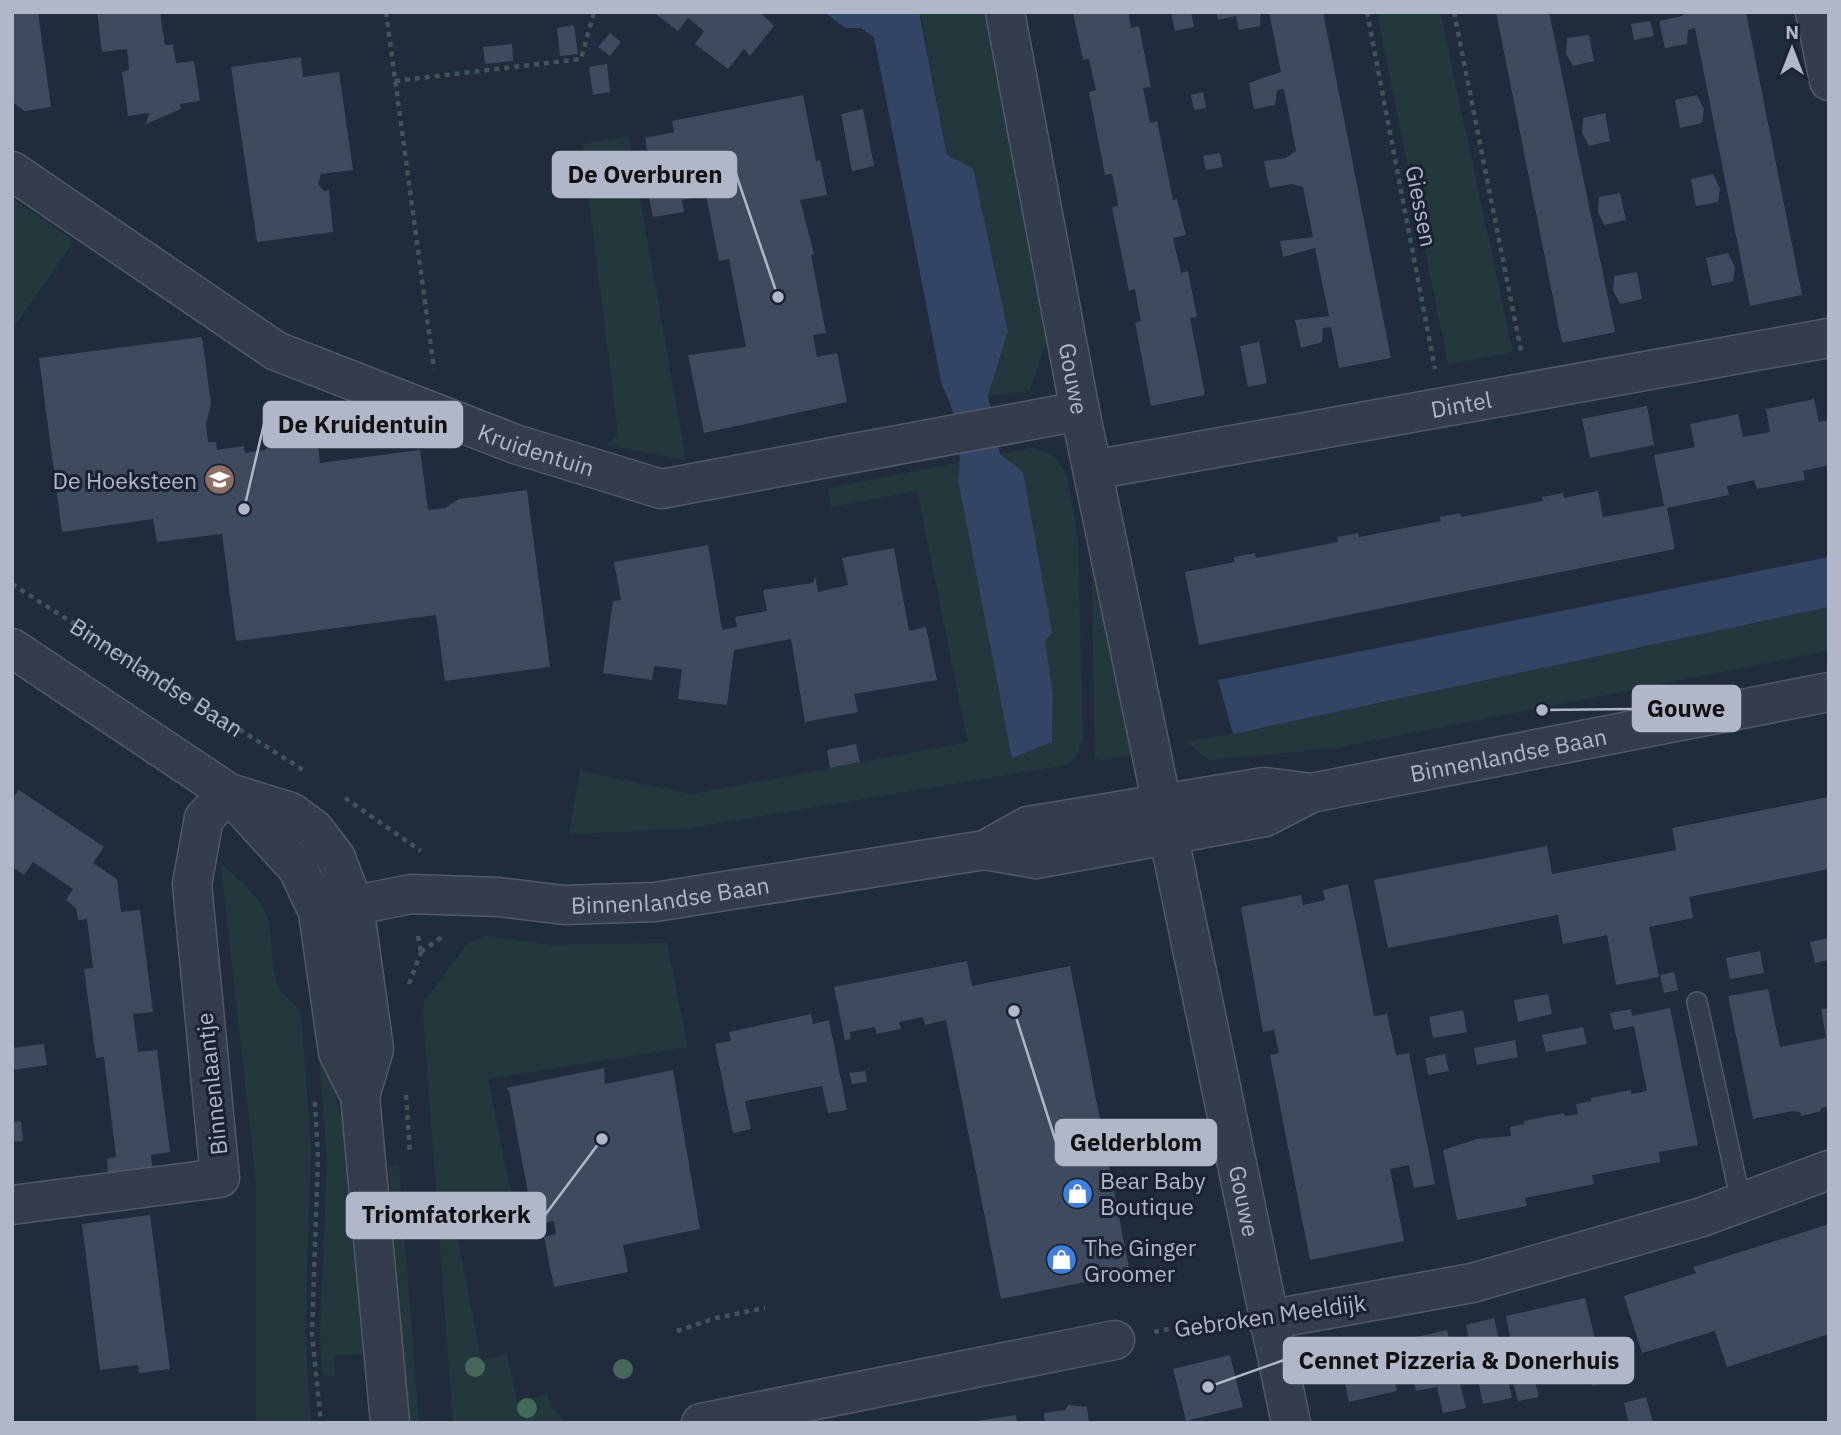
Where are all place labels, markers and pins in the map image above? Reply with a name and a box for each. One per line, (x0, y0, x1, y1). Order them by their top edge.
callout: De Overburen (553, 152, 736, 197)
callout: De Kruidentuin (264, 402, 462, 447)
school or university icon: De Hoeksteen (203, 463, 237, 497)
place label: De Hoeksteen (53, 465, 197, 495)
callout: Gouwe (1633, 686, 1740, 731)
callout: Gelderblom (1056, 1120, 1216, 1165)
place label: Bear Baby Boutique (1100, 1165, 1206, 1221)
shop icon: Bear Baby Boutique (1060, 1176, 1094, 1210)
callout: Triomfatorkerk (347, 1193, 545, 1238)
place label: The Ginger Groomer (1084, 1232, 1197, 1288)
shop icon: The Ginger Groomer (1044, 1243, 1078, 1277)
callout: Cennet Pizzeria & Donerhuis (1284, 1338, 1633, 1383)

